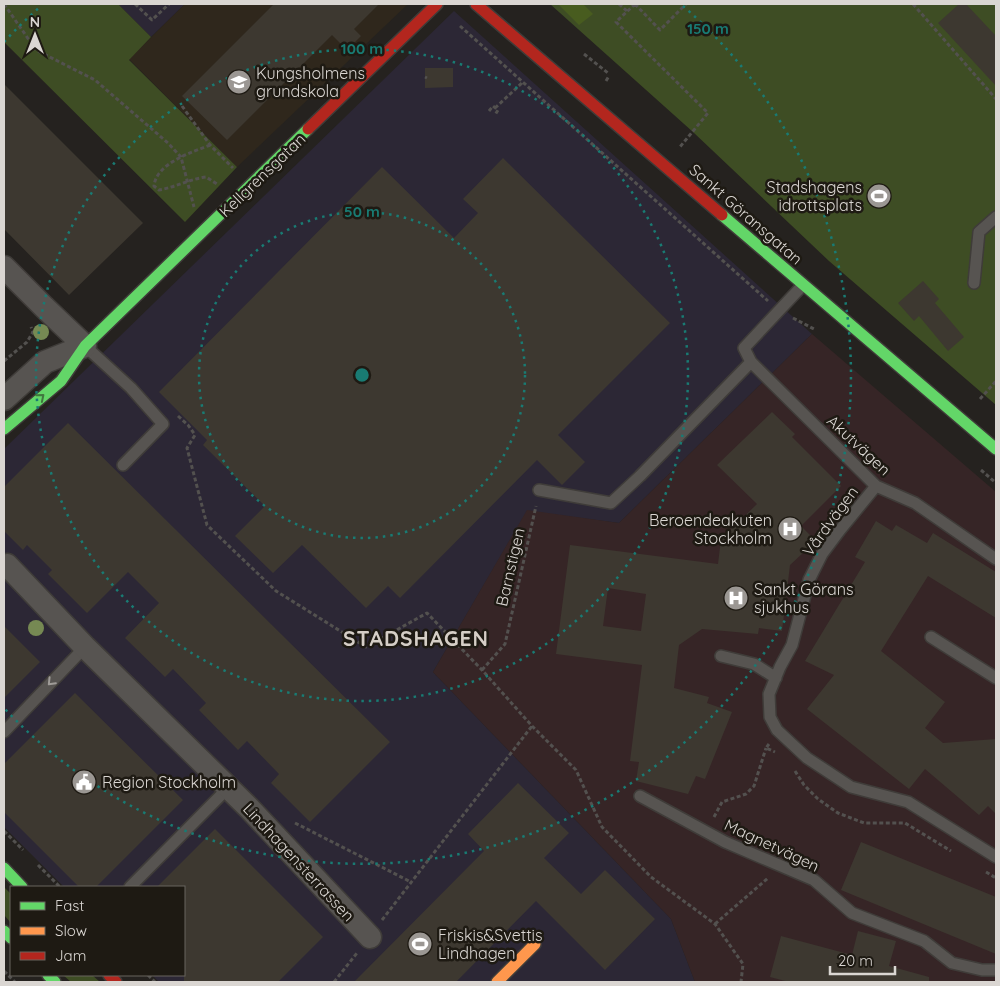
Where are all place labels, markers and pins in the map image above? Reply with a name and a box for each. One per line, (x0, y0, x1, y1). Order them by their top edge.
place label: Kungsholmens grundskola (256, 63, 365, 101)
school or university icon: Kungsholmens grundskola (226, 69, 252, 95)
place label: Stadshagens idrottsplats (766, 177, 862, 215)
sports icon: Stadshagens idrottsplats (866, 183, 892, 209)
centre of rings (353, 366, 371, 384)
place label: Beroendeakuten Stockholm (649, 510, 772, 548)
hospital icon: Beroendeakuten Stockholm (777, 516, 803, 542)
place label: Sankt Görans sjukhus (754, 579, 854, 617)
hospital icon: Sankt Görans sjukhus (723, 585, 749, 611)
public building icon: Region Stockholm (71, 769, 97, 795)
place label: Region Stockholm (102, 772, 236, 792)
place label: Friskis&Svettis Lindhagen (438, 925, 543, 963)
sports icon: Friskis&Svettis Lindhagen (407, 931, 433, 957)

